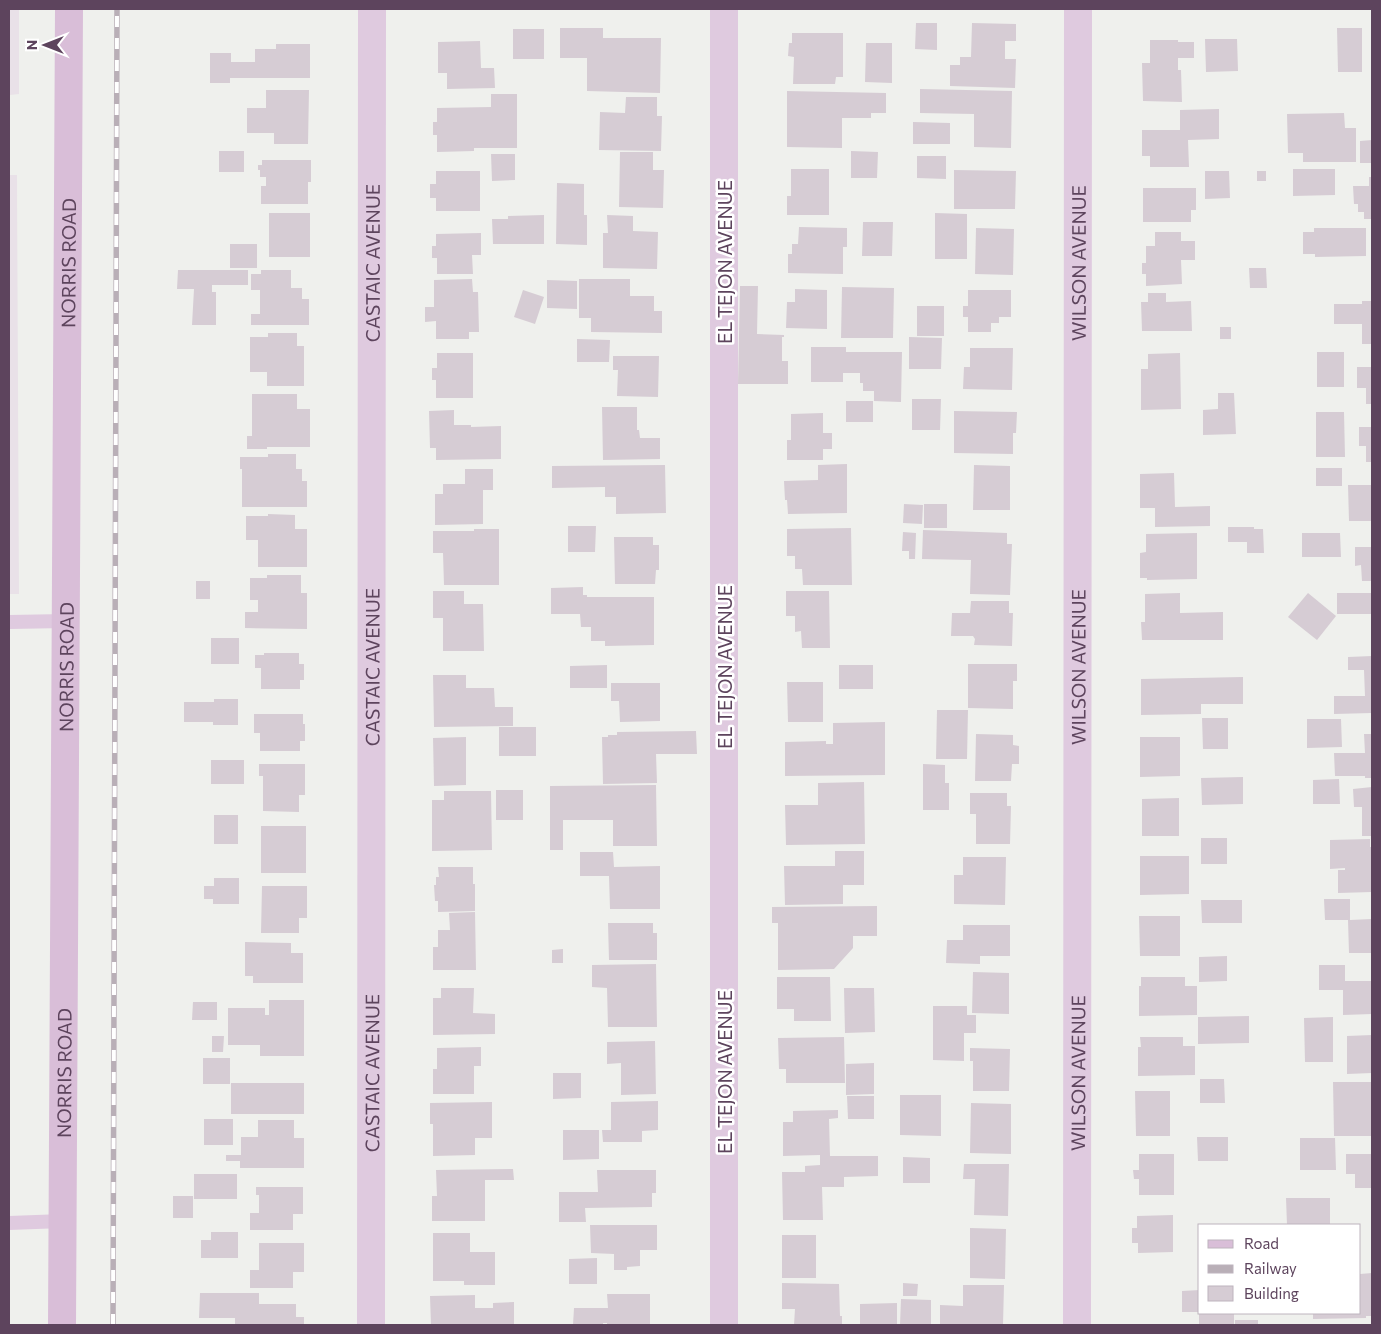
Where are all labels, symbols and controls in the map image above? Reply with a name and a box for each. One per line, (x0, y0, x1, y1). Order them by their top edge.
north arrow (20, 20, 70, 70)
text: N (23, 40, 40, 50)
street label: EL TEJON AVENUE (713, 180, 736, 344)
street label: CASTAIC AVENUE (360, 184, 383, 342)
street label: WILSON AVENUE (1066, 185, 1089, 341)
street label: NORRIS ROAD (56, 198, 79, 328)
street label: EL TEJON AVENUE (713, 585, 736, 749)
street label: CASTAIC AVENUE (360, 588, 383, 746)
street label: WILSON AVENUE (1066, 589, 1089, 745)
street label: NORRIS ROAD (54, 602, 77, 732)
street label: EL TEJON AVENUE (713, 990, 736, 1154)
street label: CASTAIC AVENUE (360, 994, 383, 1152)
street label: WILSON AVENUE (1066, 995, 1089, 1151)
street label: NORRIS ROAD (51, 1008, 75, 1138)
legend (1198, 1224, 1361, 1314)
text: Road (1244, 1234, 1279, 1252)
text: Railway (1244, 1259, 1297, 1277)
text: Building (1244, 1284, 1299, 1302)

